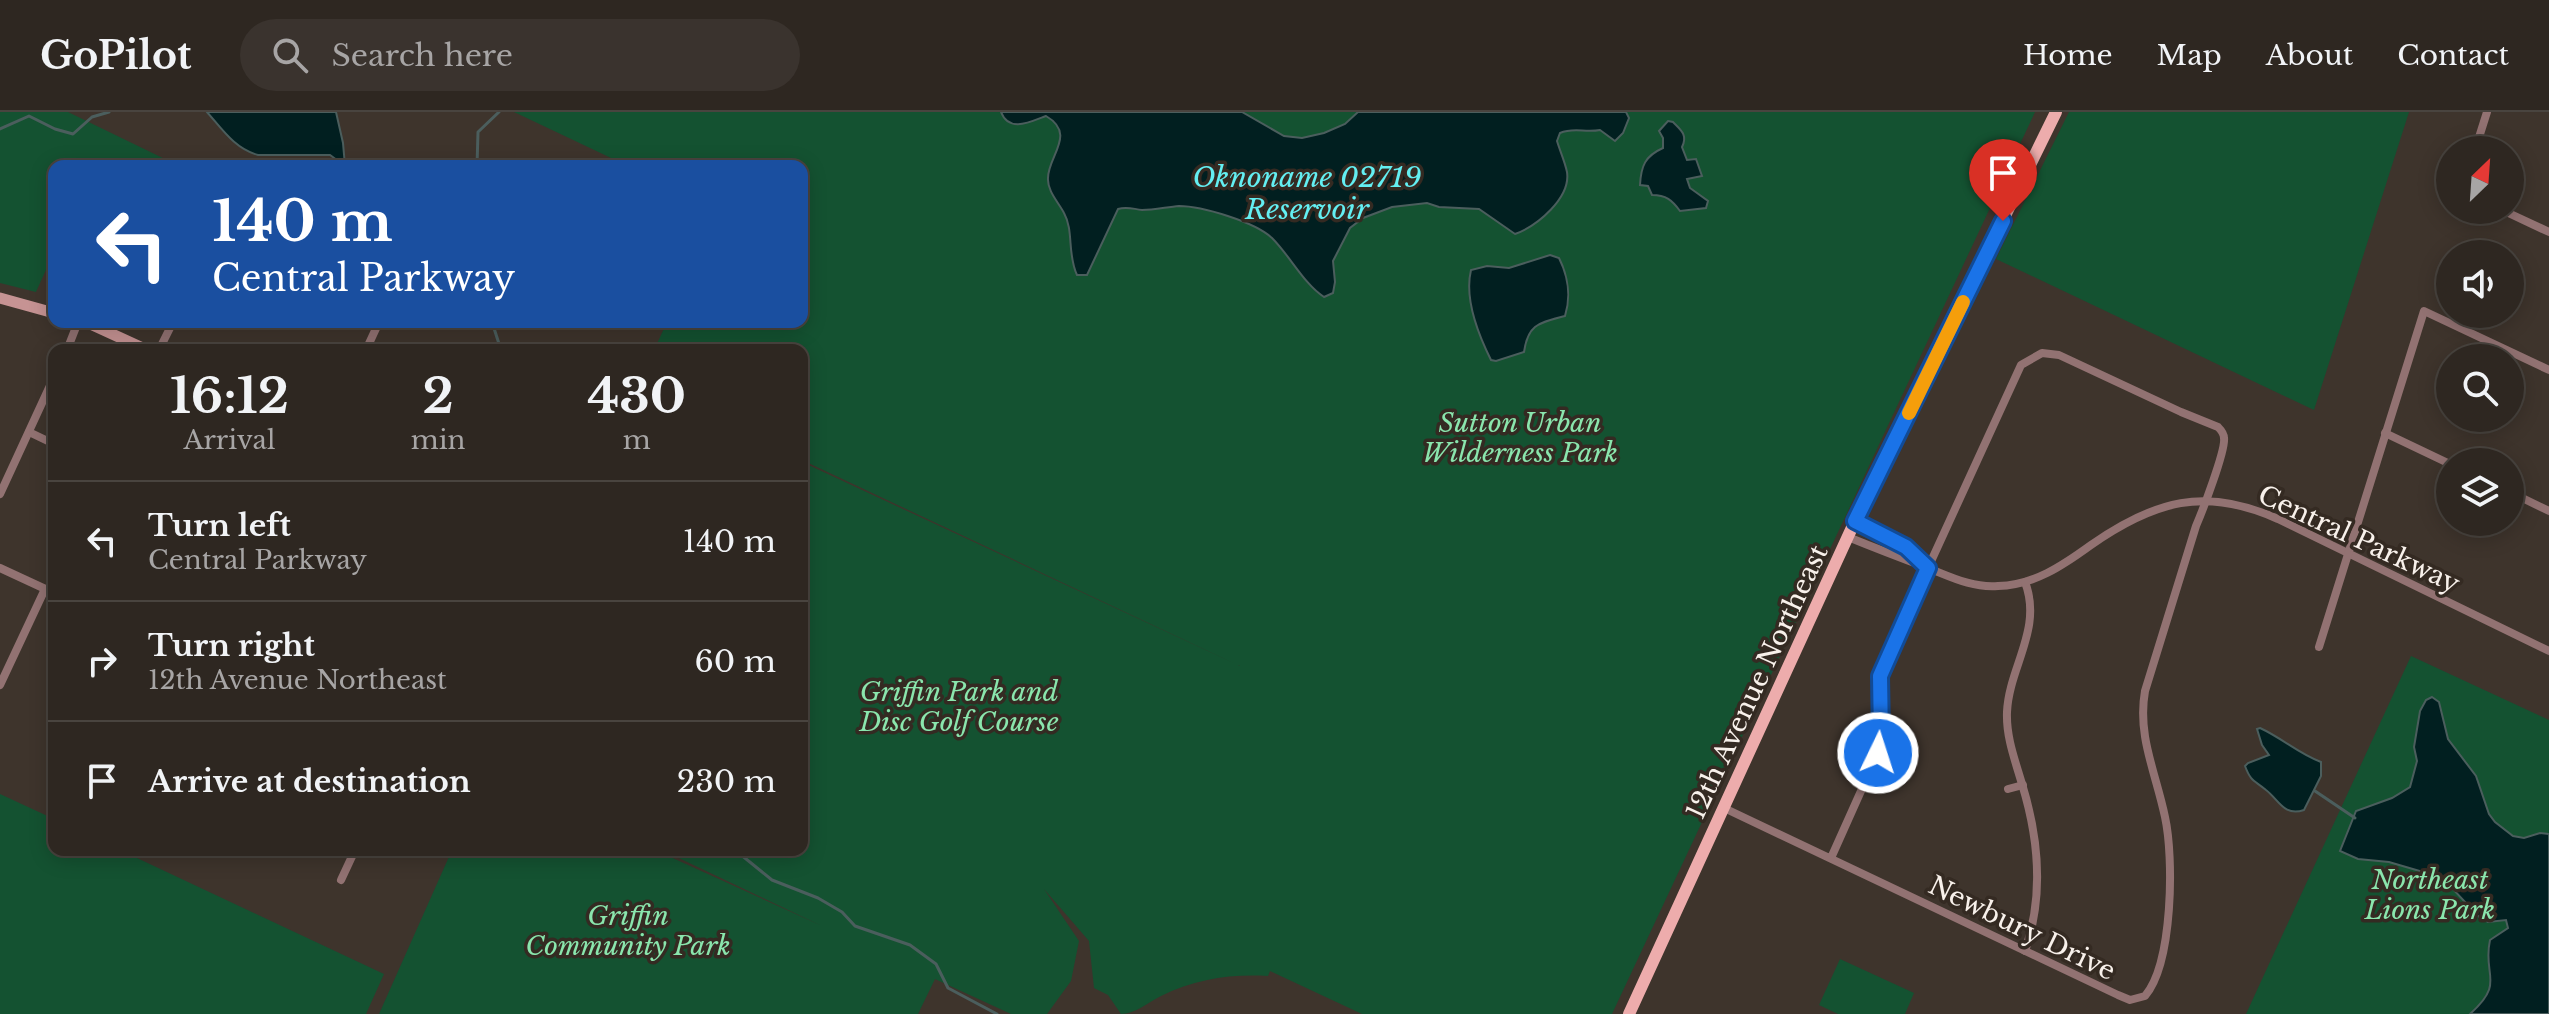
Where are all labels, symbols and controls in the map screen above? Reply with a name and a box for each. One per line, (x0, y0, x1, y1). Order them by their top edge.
search box (240, 19, 800, 91)
text: GoPilot (40, 32, 192, 79)
icon: search (268, 33, 312, 77)
text: Search here (332, 37, 513, 74)
text: Home (2023, 38, 2113, 73)
text: Map (2157, 38, 2222, 73)
text: About (2266, 38, 2353, 73)
text: Contact (2397, 38, 2509, 73)
north arrow (2436, 136, 2524, 224)
map controls (2436, 136, 2524, 536)
pin (1969, 139, 2037, 221)
icon: arrive (1981, 151, 2025, 195)
water label: Oknoname 02719 Reservoir (1192, 160, 1422, 227)
text: 140 m (212, 187, 393, 256)
icon: left (80, 192, 184, 296)
button: sound (2436, 240, 2524, 328)
text: Central Parkway (212, 256, 515, 301)
button: search (2436, 344, 2524, 432)
text: 16:12 (170, 366, 289, 426)
text: 2 (423, 366, 454, 426)
text: 430 (587, 366, 686, 426)
park label: Sutton Urban Wilderness Park (1422, 407, 1618, 469)
text: Arrival (183, 424, 275, 456)
text: min (411, 424, 466, 456)
text: m (623, 424, 651, 456)
button: layers (2436, 448, 2524, 536)
street label: Central Parkway (2253, 478, 2465, 600)
text: Turn left (148, 507, 291, 544)
icon: left (80, 519, 124, 563)
text: 140 m (683, 523, 776, 560)
street label: 12th Avenue Northeast (1679, 540, 1835, 824)
text: Central Parkway (148, 544, 367, 576)
text: Turn right (148, 627, 315, 664)
icon: right (80, 639, 124, 683)
text: 60 m (694, 643, 776, 680)
text: 12th Avenue Northeast (148, 664, 447, 696)
park label: Griffin Park and Disc Golf Course (858, 676, 1059, 738)
position arrow (1836, 711, 1920, 795)
icon: arrive (80, 759, 124, 803)
text: Arrive at destination (148, 763, 471, 800)
text: 230 m (677, 763, 776, 800)
park label: Northeast Lions Park (2364, 864, 2495, 926)
street label: Newbury Drive (1923, 869, 2121, 987)
park label: Griffin Community Park (525, 900, 731, 962)

